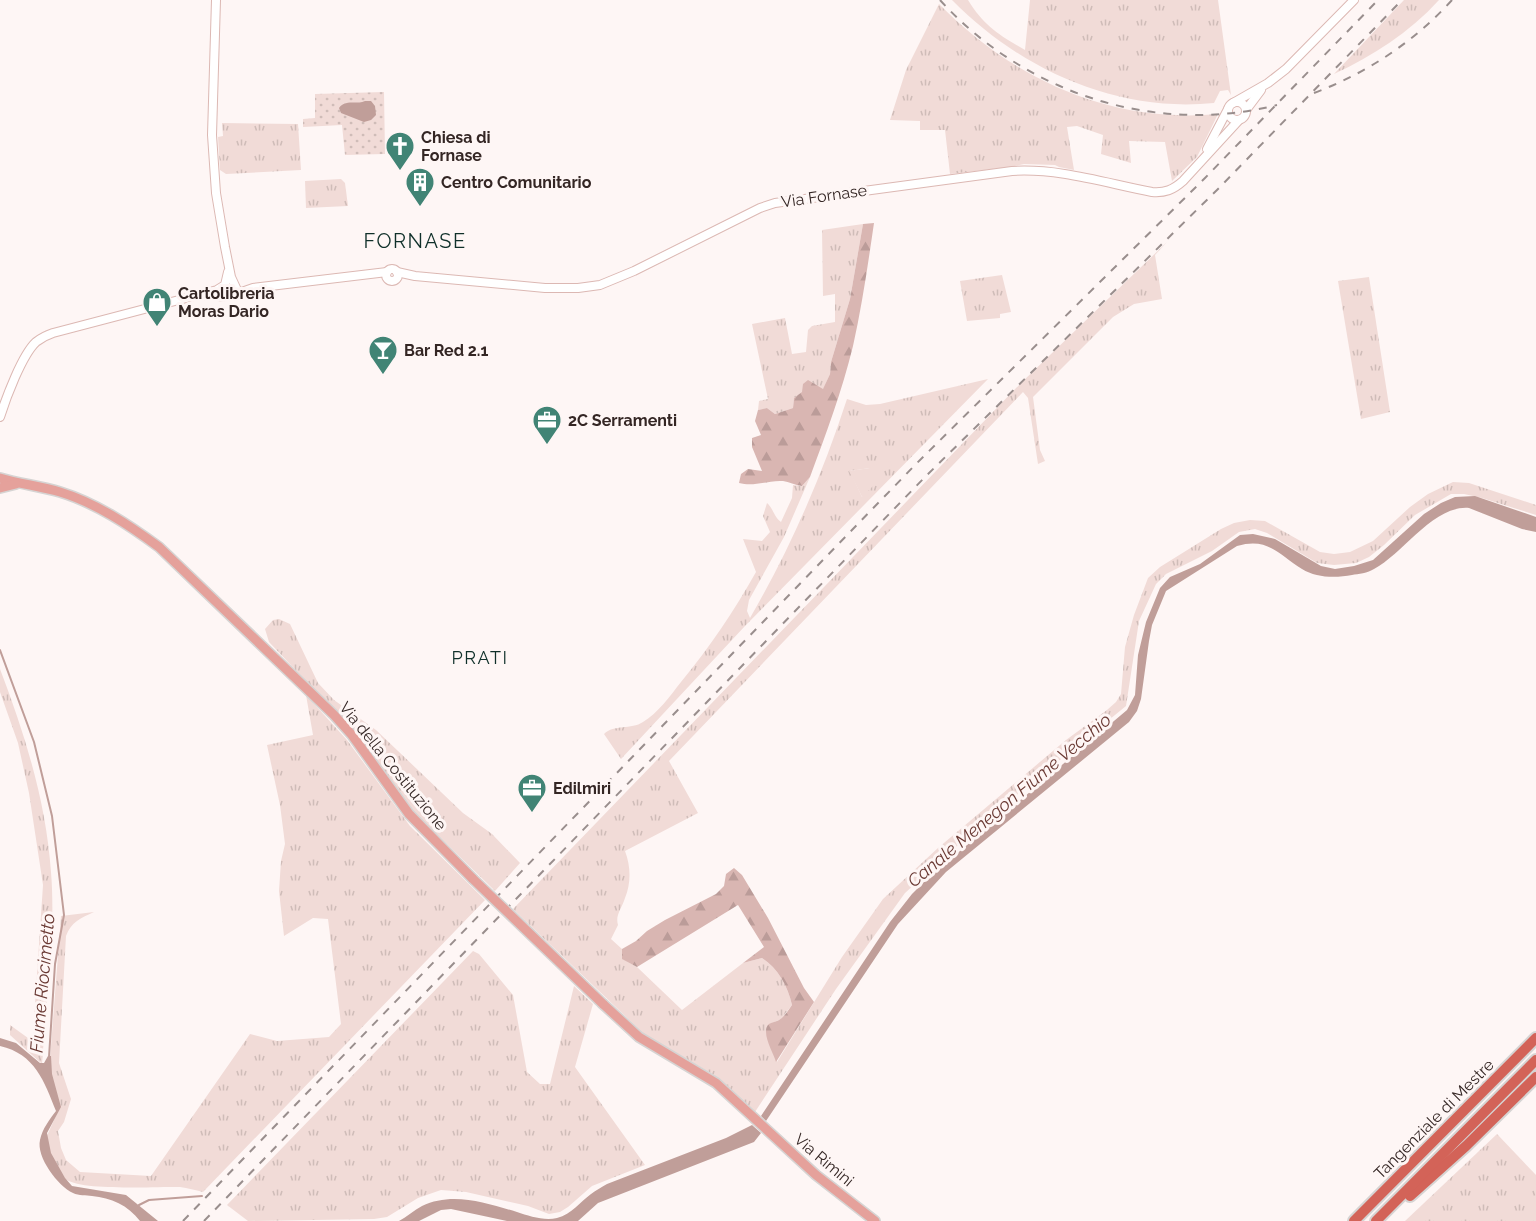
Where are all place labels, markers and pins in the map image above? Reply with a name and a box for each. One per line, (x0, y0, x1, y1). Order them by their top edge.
place label: Chiesa di Fornase (421, 128, 491, 165)
church icon: Chiesa di Fornase (384, 130, 416, 172)
building icon: Centro Comunitario (404, 166, 436, 208)
place label: Centro Comunitario (441, 173, 592, 192)
place label: Cartolibreria Moras Dario (178, 284, 275, 321)
shop icon: Cartolibreria Moras Dario (141, 286, 173, 328)
bar icon: Bar Red 2.1 (367, 334, 399, 376)
place label: Bar Red 2.1 (404, 341, 488, 360)
office icon: 2C Serramenti (531, 404, 563, 446)
place label: 2C Serramenti (568, 411, 677, 430)
office icon: Edilmiri (516, 772, 548, 814)
place label: Edilmiri (553, 779, 611, 798)

